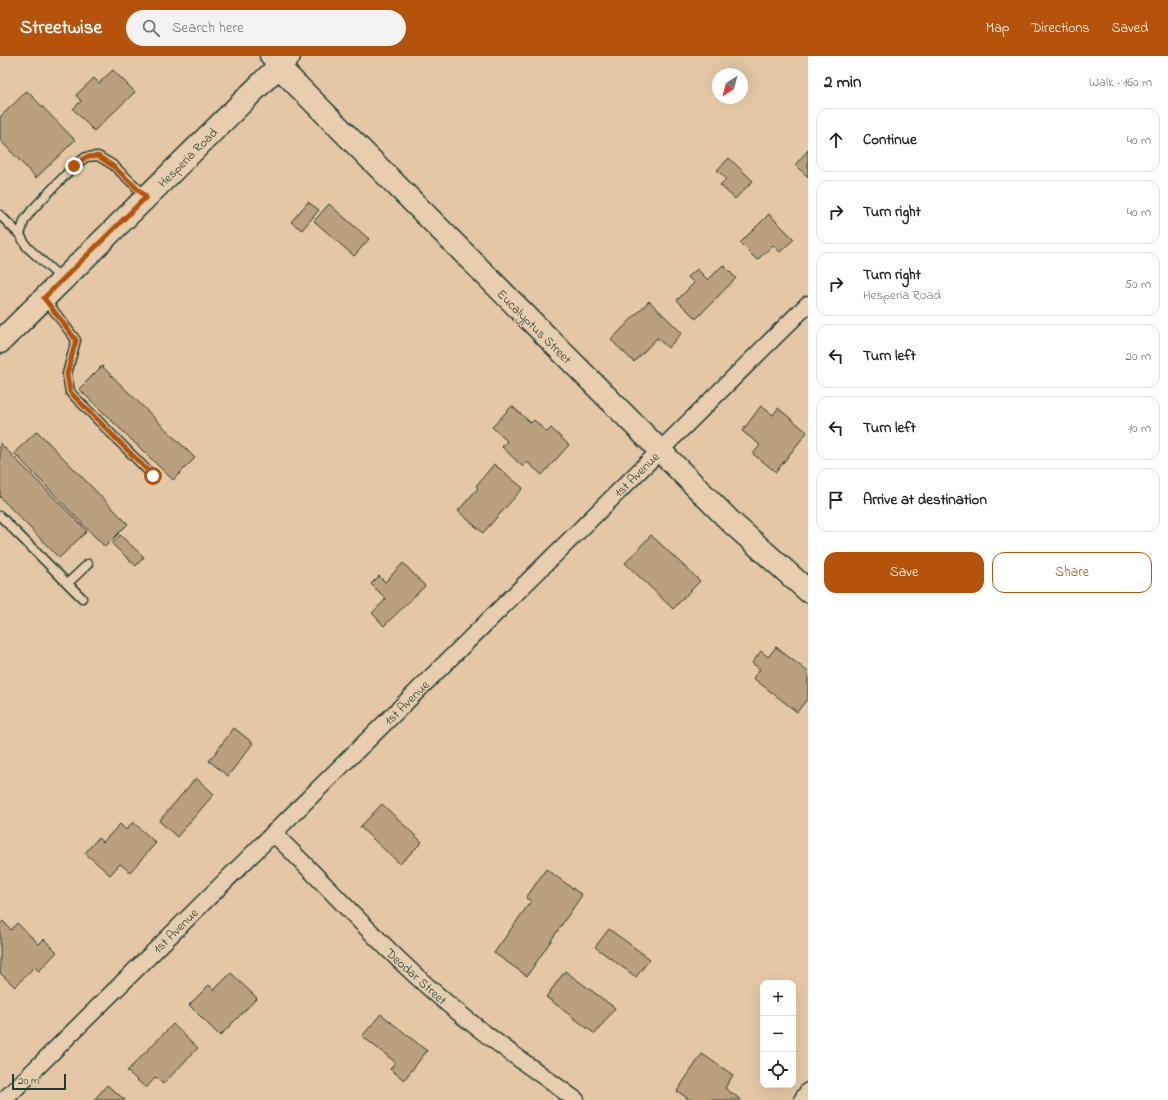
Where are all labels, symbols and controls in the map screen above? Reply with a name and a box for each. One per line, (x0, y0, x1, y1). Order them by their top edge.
search box (126, 10, 406, 46)
text: Streetwise (20, 15, 102, 42)
icon: search (140, 17, 162, 39)
text: Search here (172, 17, 244, 39)
text: Map (986, 18, 1009, 39)
text: Directions (1031, 18, 1089, 39)
text: Saved (1111, 18, 1148, 39)
north arrow (712, 68, 748, 104)
text: 2 min (824, 70, 861, 95)
text: Walk · 160 m (1089, 73, 1152, 92)
street label: Hesperia Road (154, 123, 223, 192)
icon: ahead (825, 129, 847, 151)
text: Continue (863, 129, 917, 151)
text: 40 m (1127, 131, 1151, 150)
route end (65, 157, 83, 175)
icon: right (825, 201, 847, 223)
text: Turn right (863, 201, 921, 223)
text: 40 m (1127, 203, 1151, 222)
text: Turn right (863, 264, 921, 286)
icon: right (825, 273, 847, 295)
text: 50 m (1125, 275, 1151, 294)
street label: Eucalyptus Street (492, 285, 576, 370)
text: Hesperia Road (863, 286, 941, 305)
icon: left (825, 345, 847, 367)
text: Turn left (863, 345, 916, 367)
text: 20 m (1126, 347, 1151, 366)
icon: left (825, 417, 847, 439)
text: Turn left (863, 417, 916, 439)
text: 10 m (1128, 419, 1151, 438)
street label: 1st Avenue (610, 448, 664, 502)
route start (144, 467, 162, 485)
icon: arrive (825, 489, 847, 511)
text: Arrive at destination (863, 489, 987, 511)
button: Save (824, 552, 984, 593)
button: Share (992, 552, 1152, 593)
street label: 1st Avenue (380, 676, 434, 730)
street label: 1st Avenue (149, 904, 203, 958)
street label: Deodar Street (380, 944, 451, 1010)
map controls (760, 980, 796, 1088)
button: + (760, 980, 796, 1016)
button: − (760, 1016, 796, 1052)
button: locate (760, 1052, 796, 1088)
scale bar (12, 1072, 66, 1091)
text: 20 m (18, 1073, 40, 1089)

